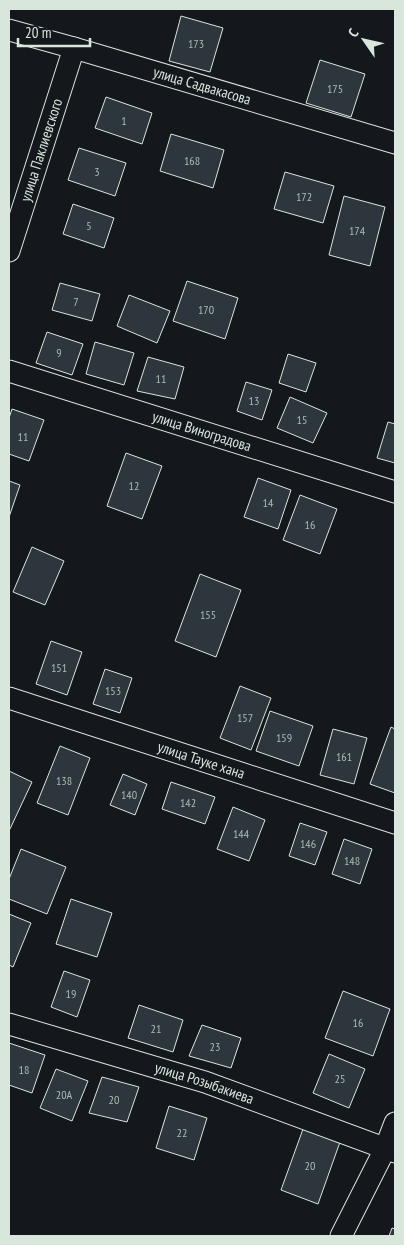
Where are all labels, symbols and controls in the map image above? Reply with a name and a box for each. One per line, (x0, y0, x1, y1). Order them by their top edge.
scale bar (18, 15, 90, 47)
north arrow (339, 15, 389, 65)
text: 20 m (25, 23, 51, 42)
text: С (344, 25, 363, 40)
house number: 173 (188, 36, 204, 51)
street label: улица Садвакасова (151, 62, 253, 109)
house number: 175 (327, 81, 343, 96)
street label: улица Паклиевского (15, 96, 66, 204)
house number: 1 (121, 113, 127, 128)
house number: 168 (184, 153, 200, 168)
house number: 3 (94, 164, 100, 179)
house number: 172 (296, 189, 312, 204)
house number: 5 (86, 218, 92, 233)
house number: 174 (349, 223, 366, 238)
house number: 7 (73, 294, 79, 309)
house number: 170 (198, 302, 214, 317)
house number: 9 (56, 345, 62, 360)
house number: 11 (156, 371, 166, 386)
house number: 13 (249, 393, 259, 408)
street label: улица Виноградова (150, 407, 254, 455)
house number: 15 (297, 412, 307, 427)
house number: 11 (18, 429, 28, 444)
house number: 12 (129, 478, 139, 493)
house number: 14 (263, 495, 274, 510)
house number: 16 (305, 517, 315, 532)
house number: 155 (200, 607, 216, 622)
house number: 151 (51, 660, 67, 675)
house number: 153 (105, 683, 121, 698)
house number: 157 (237, 710, 253, 725)
house number: 159 (276, 730, 292, 745)
street label: улица Тауке хана (155, 737, 247, 783)
house number: 161 (336, 749, 352, 764)
house number: 138 (56, 773, 72, 788)
house number: 140 (121, 787, 137, 802)
house number: 142 (180, 795, 196, 810)
house number: 144 (233, 826, 250, 841)
house number: 146 (300, 836, 316, 851)
house number: 148 (344, 853, 360, 868)
house number: 19 (66, 986, 76, 1001)
house number: 16 (353, 1015, 363, 1030)
house number: 21 (151, 1021, 161, 1036)
house number: 23 (210, 1039, 220, 1054)
street label: улица Розыбакиева (153, 1058, 257, 1108)
house number: 18 (19, 1062, 29, 1077)
house number: 25 (335, 1071, 345, 1086)
house number: 20А (56, 1087, 73, 1102)
house number: 20 (109, 1092, 119, 1107)
house number: 22 (177, 1125, 187, 1140)
house number: 20 (305, 1158, 315, 1173)

